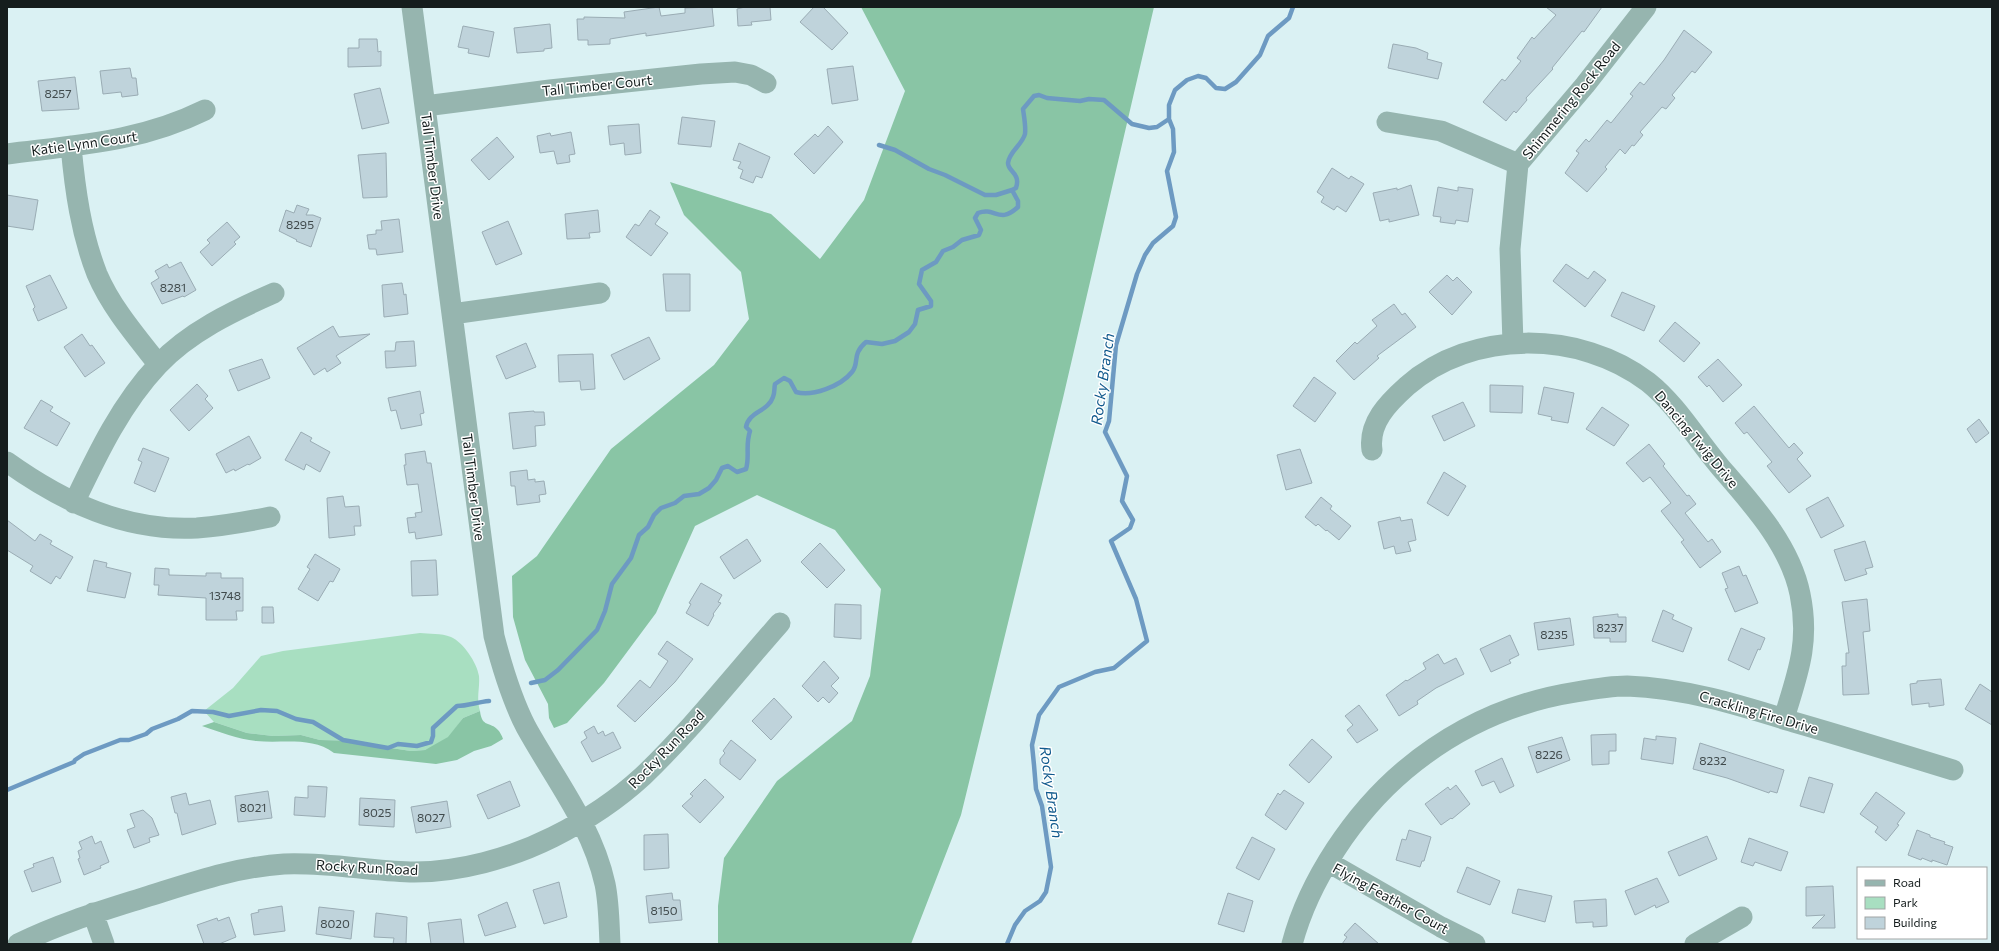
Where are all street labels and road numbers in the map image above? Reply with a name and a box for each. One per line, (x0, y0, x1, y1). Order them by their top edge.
street label: Shimmering Rock Road (1518, 38, 1624, 162)
street label: Tall Timber Court (541, 71, 653, 99)
street label: Tall Timber Drive (418, 112, 448, 220)
street label: Katie Lynn Court (30, 127, 138, 159)
street label: Dancing Twig Drive (1651, 387, 1743, 491)
street label: Tall Timber Drive (459, 433, 489, 541)
street label: Crackling Fire Drive (1697, 687, 1821, 737)
street label: Rocky Run Road (624, 706, 708, 792)
street label: Rocky Run Road (316, 856, 418, 878)
street label: Flying Feather Court (1330, 859, 1452, 937)

